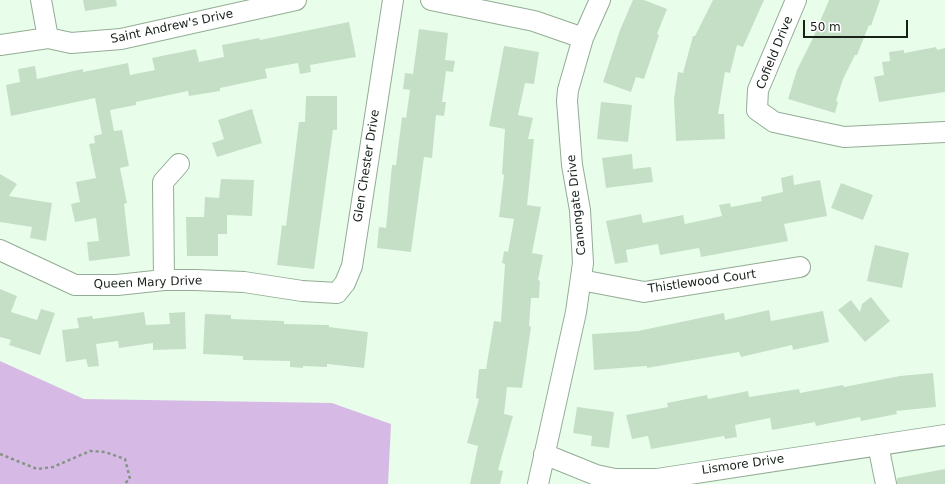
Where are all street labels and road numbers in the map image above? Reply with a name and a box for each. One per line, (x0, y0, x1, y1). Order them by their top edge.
street label: Saint Andrew's Drive (109, 7, 235, 47)
street label: Cofield Drive (754, 14, 796, 92)
street label: Glen Chester Drive (351, 109, 383, 223)
street label: Canongate Drive (565, 154, 589, 256)
street label: Thistlewood Court (647, 267, 757, 297)
street label: Queen Mary Drive (93, 274, 203, 292)
street label: Lismore Drive (701, 452, 785, 478)

